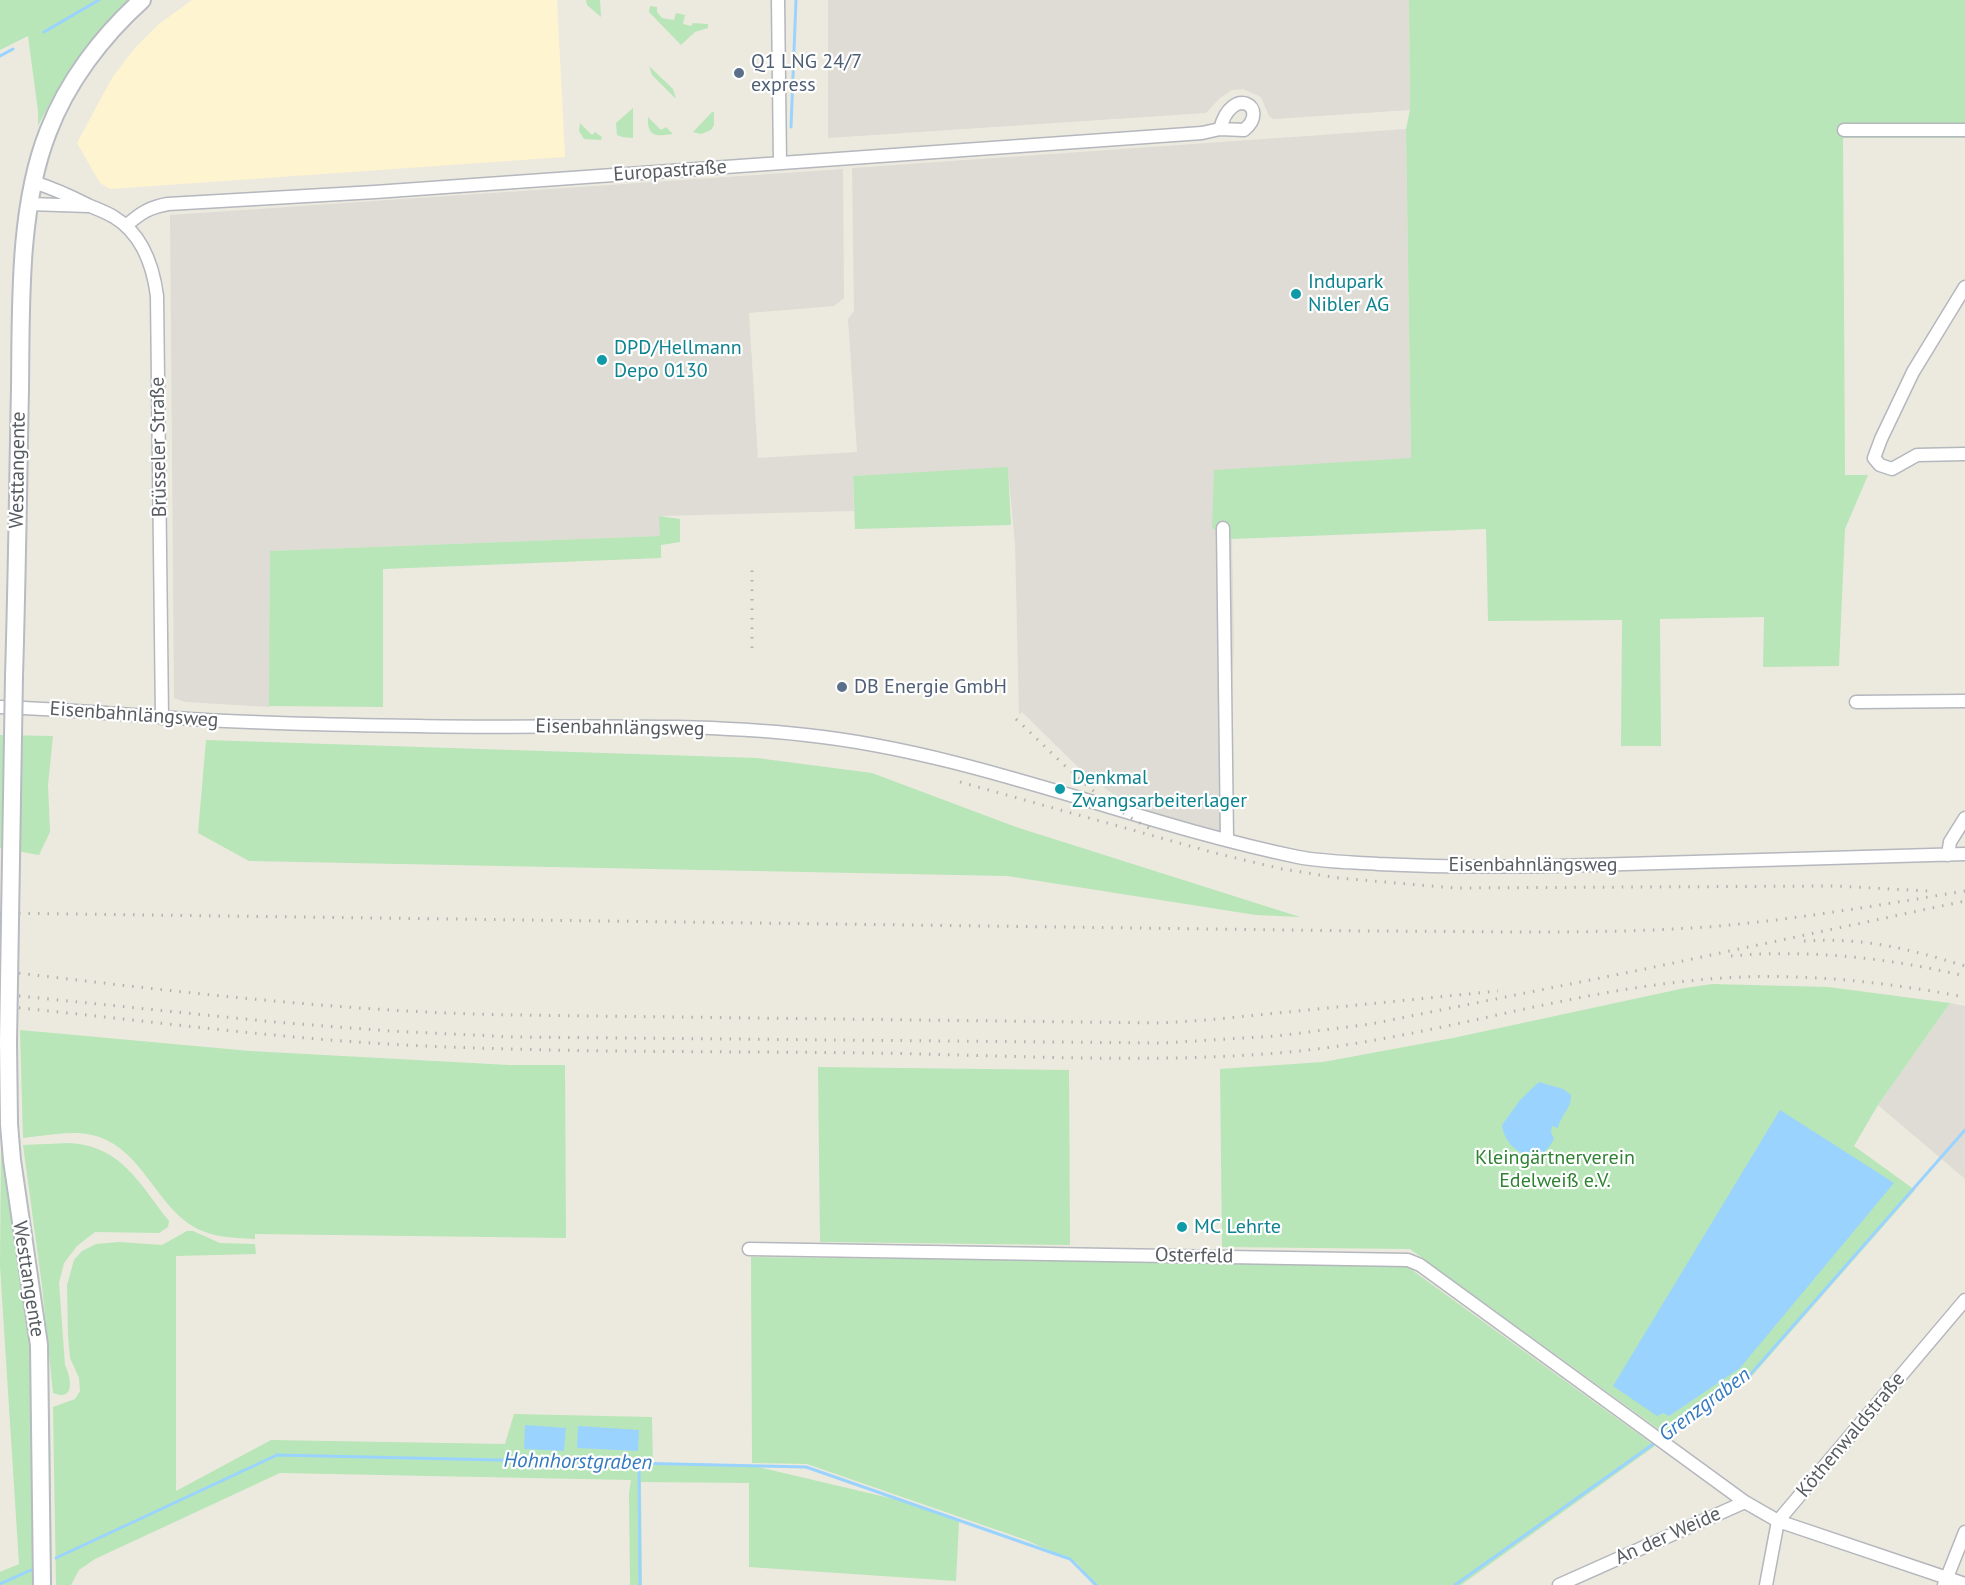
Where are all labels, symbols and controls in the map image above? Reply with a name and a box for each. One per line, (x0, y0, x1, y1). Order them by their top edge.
place label: Q1 LNG 24/7 express (751, 50, 862, 97)
marker: Q1 LNG 24/7 express (732, 66, 746, 80)
street label: Europastraße (612, 155, 728, 187)
place label: Indupark Nibler AG (1308, 270, 1389, 317)
marker: Indupark Nibler AG (1289, 287, 1303, 301)
place label: DPD/Hellmann Depo 0130 (614, 336, 742, 383)
marker: DPD/Hellmann Depo 0130 (595, 353, 609, 367)
street label: Brüsseler Straße (146, 377, 172, 517)
street label: Westtangente (5, 411, 31, 529)
place label: DB Energie GmbH (854, 675, 1007, 699)
marker: DB Energie GmbH (835, 680, 849, 694)
street label: Eisenbahnlängsweg (49, 697, 219, 733)
street label: Eisenbahnlängsweg (535, 715, 705, 741)
place label: Denkmal Zwangsarbeiterlager (1072, 766, 1247, 813)
marker: Denkmal Zwangsarbeiterlager (1053, 782, 1067, 796)
street label: Eisenbahnlängsweg (1448, 853, 1618, 877)
park label: Kleingärtnerverein Edelweiß e.V. (1475, 1146, 1635, 1193)
place label: MC Lehrte (1194, 1215, 1281, 1239)
street label: Westtangente (7, 1219, 49, 1339)
marker: MC Lehrte (1175, 1220, 1189, 1234)
street label: Osterfeld (1155, 1243, 1233, 1269)
water label: Grenzgraben (1654, 1363, 1756, 1447)
street label: Köthenwaldstraße (1792, 1368, 1910, 1502)
water label: Hohnhorstgraben (503, 1448, 653, 1476)
street label: An der Weide (1611, 1502, 1725, 1570)

